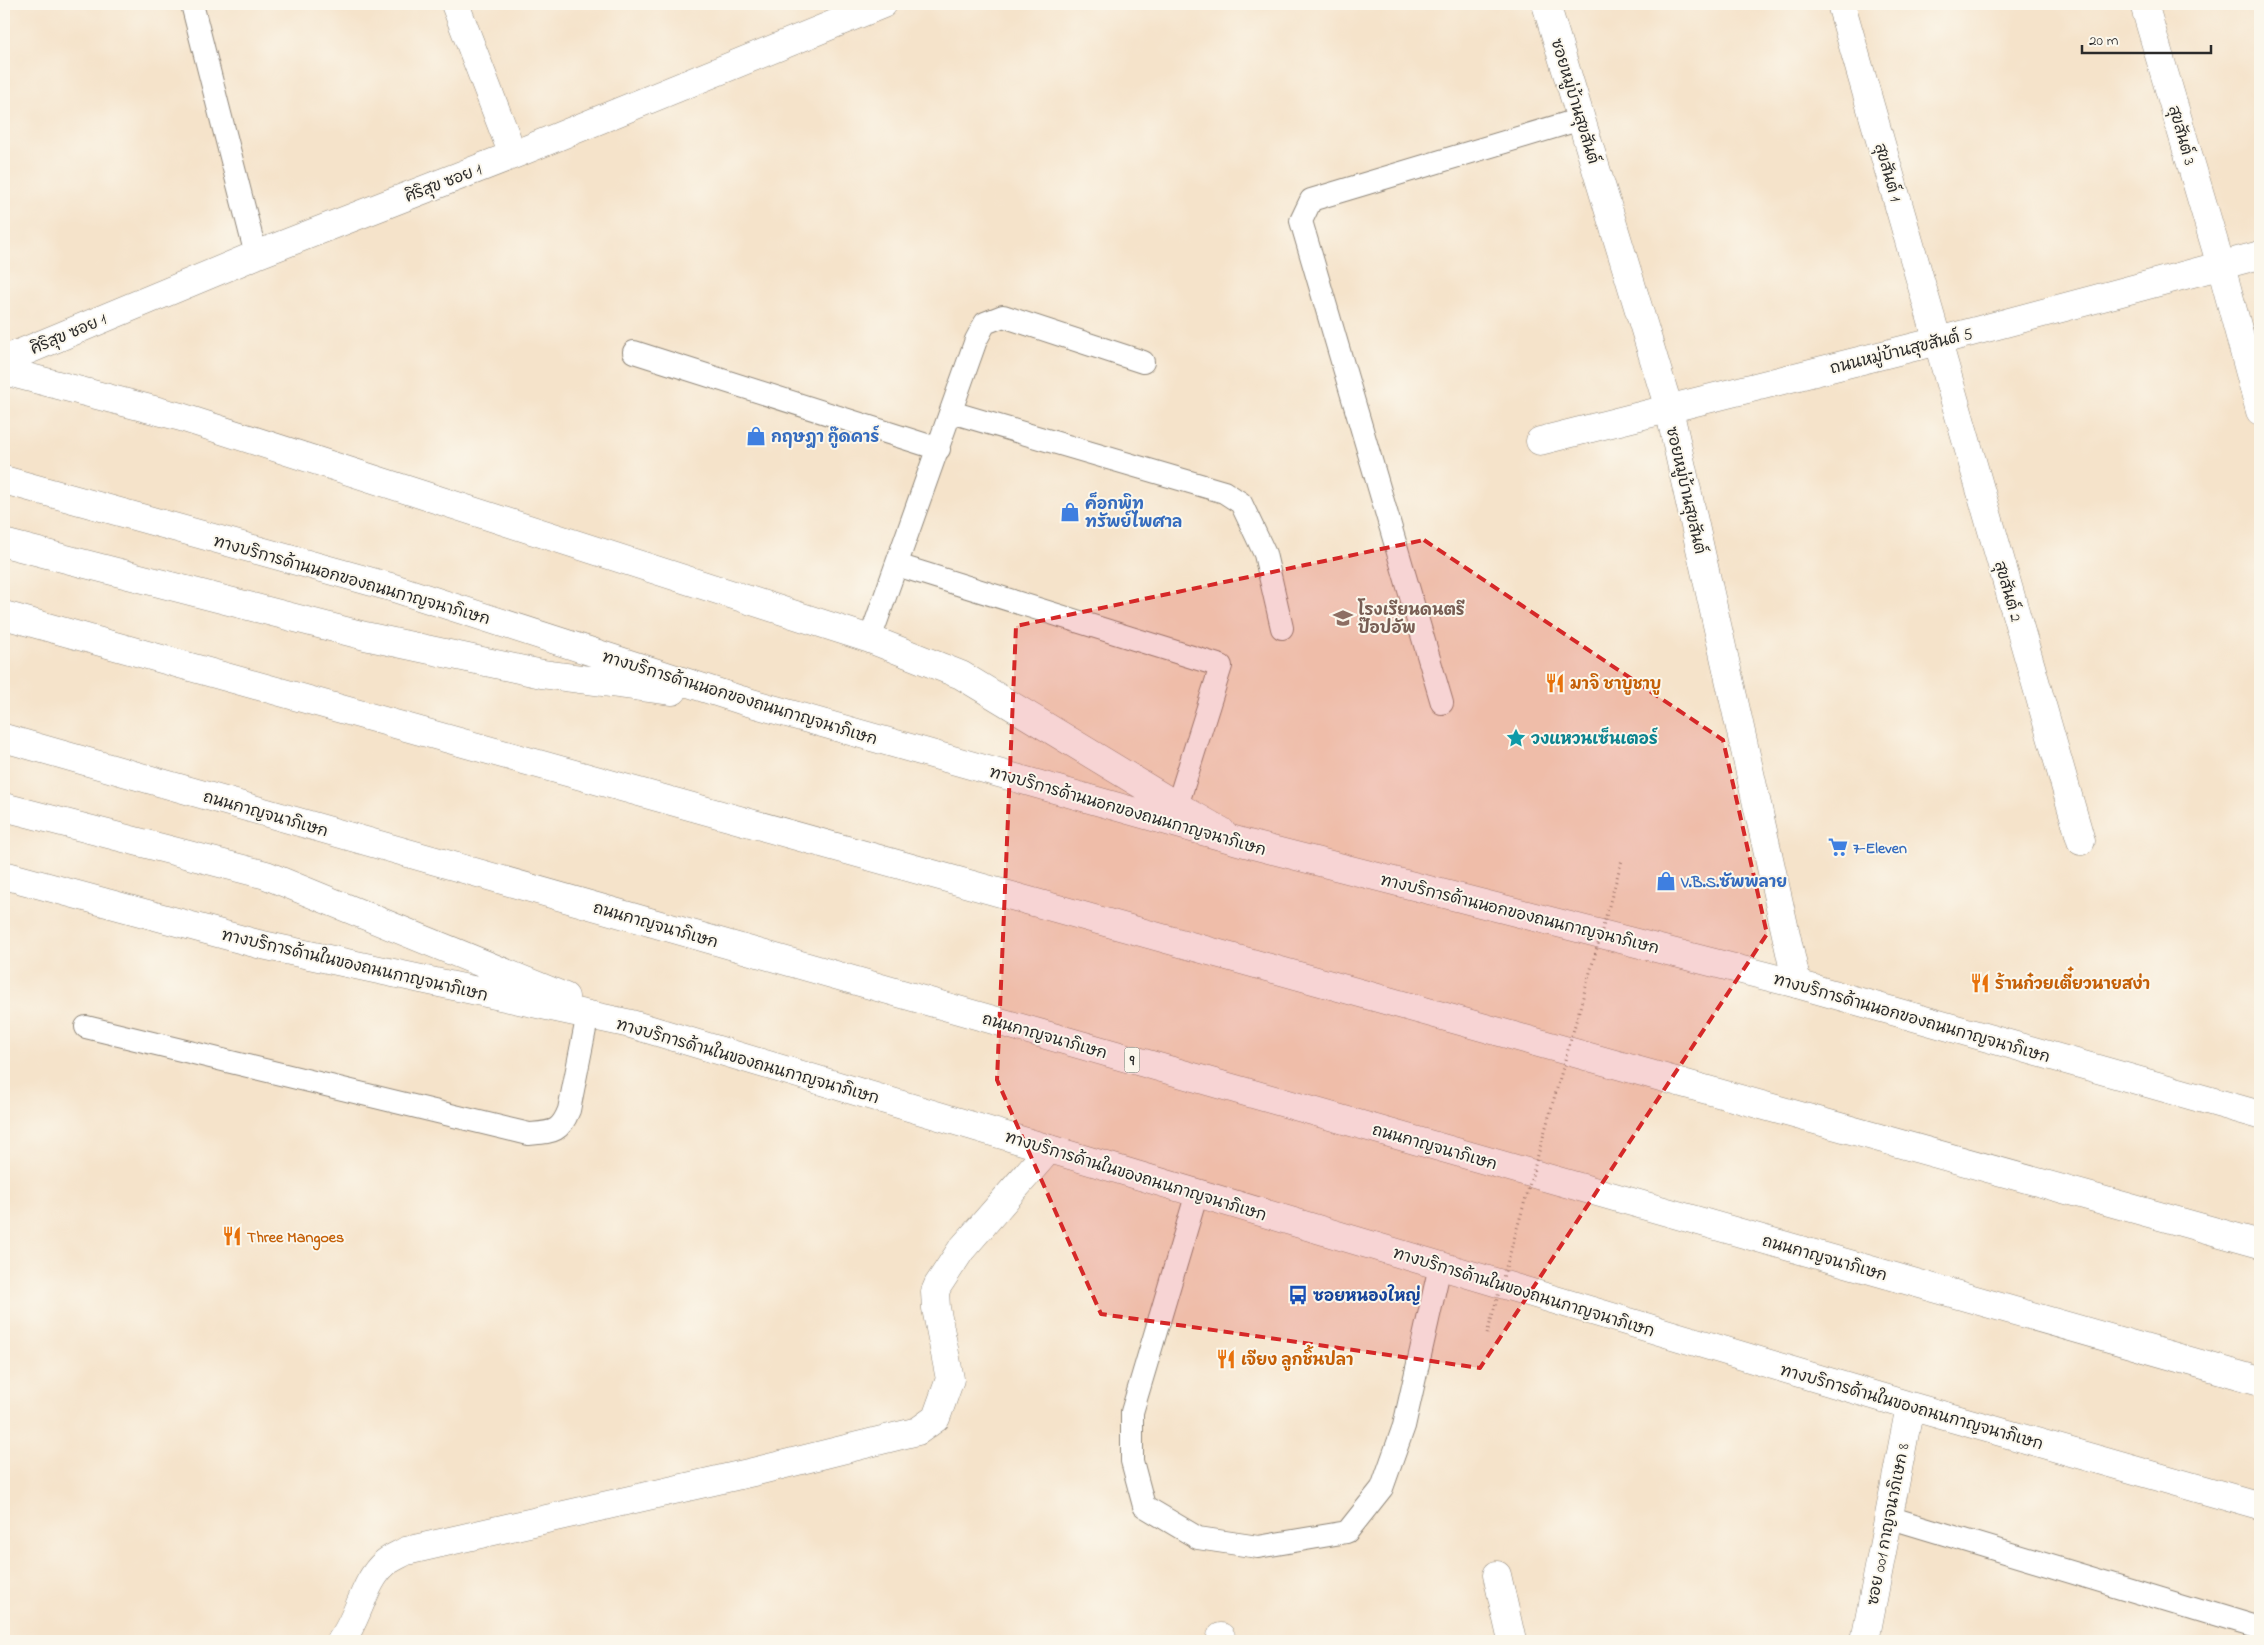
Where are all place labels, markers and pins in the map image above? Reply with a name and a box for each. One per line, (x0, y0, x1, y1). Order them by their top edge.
shop icon: กฤษฎา กู๊ดคาร์ (745, 425, 767, 447)
place label: กฤษฎา กู๊ดคาร์ (771, 425, 880, 450)
place label: ค็อกพิท ทรัพย์ไพศาล (1085, 491, 1182, 535)
shop icon: ค็อกพิท ทรัพย์ไพศาล (1059, 501, 1081, 523)
place label: โรงเรียนดนตรี ป๊อปอัพ (1357, 598, 1465, 641)
school or university icon: โรงเรียนดนตรี ป๊อปอัพ (1332, 607, 1354, 629)
restaurant icon: มาจิ ชาบูชาบู (1544, 672, 1566, 694)
place label: มาจิ ชาบูชาบู (1570, 673, 1661, 697)
place label: วงแหวนเซ็นเตอร์ (1531, 726, 1658, 752)
place icon: วงแหวนเซ็นเตอร์ (1505, 727, 1527, 749)
supermarket icon: 7-Eleven (1827, 836, 1849, 858)
place label: 7-Eleven (1853, 837, 1907, 861)
shop icon: V.B.S.ซัพพลาย (1655, 870, 1677, 892)
place label: V.B.S.ซัพพลาย (1680, 871, 1787, 895)
place label: ร้านก๋วยเตี๋ยวนายสง่า (1995, 966, 2150, 997)
restaurant icon: ร้านก๋วยเตี๋ยวนายสง่า (1969, 972, 1991, 994)
restaurant icon: Three Mangoes (221, 1225, 243, 1247)
place label: Three Mangoes (247, 1226, 344, 1251)
bus stop icon: ซอยหนองใหญ่ (1287, 1284, 1309, 1306)
place label: ซอยหนองใหญ่ (1313, 1284, 1421, 1309)
place label: เจียง ลูกชิ้นปลา (1241, 1344, 1353, 1373)
restaurant icon: เจียง ลูกชิ้นปลา (1215, 1348, 1237, 1370)

